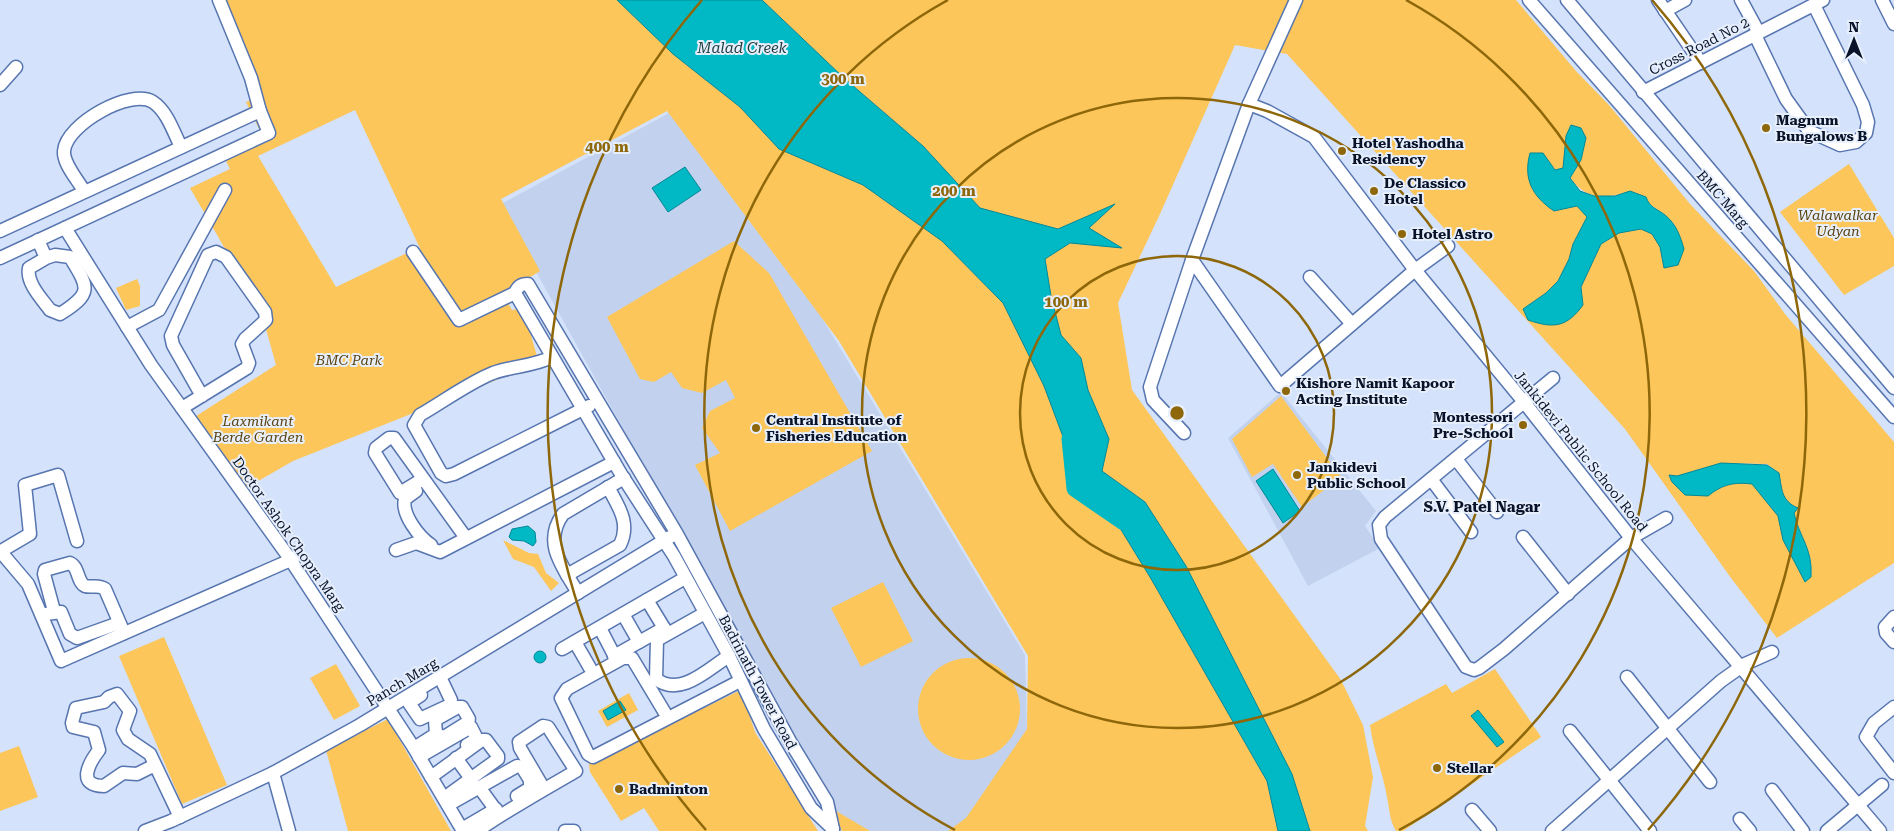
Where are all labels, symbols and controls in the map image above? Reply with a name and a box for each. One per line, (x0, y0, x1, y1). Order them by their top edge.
street label: Cross Road No 2 (1646, 14, 1752, 78)
north arrow (1829, 15, 1879, 65)
text: N (1849, 19, 1860, 35)
water label: Malad Creek (696, 39, 788, 57)
text: 300 m (821, 70, 865, 88)
place label: Magnum Bungalows B (1776, 112, 1867, 144)
marker: Magnum Bungalows B (1760, 122, 1772, 134)
place label: Hotel Yashodha Residency (1352, 135, 1465, 167)
text: 400 m (585, 138, 629, 156)
marker: Hotel Yashodha Residency (1336, 145, 1348, 157)
street label: BMC Marg (1694, 167, 1752, 231)
place label: De Classico Hotel (1384, 175, 1466, 207)
text: 200 m (932, 182, 976, 200)
marker: De Classico Hotel (1368, 185, 1380, 197)
park label: Walawalkar Udyan (1798, 207, 1878, 239)
place label: Hotel Astro (1412, 226, 1493, 242)
marker: Hotel Astro (1396, 228, 1408, 240)
text: 100 m (1044, 293, 1088, 311)
park label: BMC Park (315, 352, 383, 368)
street label: Jankidevi Public School Road (1511, 367, 1651, 535)
place label: Kishore Namit Kapoor Acting Institute (1296, 375, 1455, 407)
marker: Kishore Namit Kapoor Acting Institute (1280, 385, 1292, 397)
centre of rings (1168, 404, 1186, 422)
place label: Montessori Pre-School (1433, 409, 1513, 441)
place label: Central Institute of Fisheries Education (766, 412, 908, 444)
park label: Laxmikant Berde Garden (212, 413, 304, 445)
marker: Montessori Pre-School (1517, 419, 1529, 431)
marker: Central Institute of Fisheries Education (750, 422, 762, 434)
street label: Doctor Ashok Chopra Marg (229, 454, 349, 614)
place label: Jankidevi Public School (1307, 459, 1406, 491)
marker: Jankidevi Public School (1291, 469, 1303, 481)
district label: S.V. Patel Nagar (1424, 498, 1541, 516)
street label: Badrinath Tower Road (716, 612, 800, 752)
street label: Panch Marg (364, 655, 440, 709)
place label: Stellar (1447, 760, 1494, 776)
marker: Stellar (1431, 762, 1443, 774)
place label: Badminton (629, 781, 709, 797)
marker: Badminton (613, 783, 625, 795)

